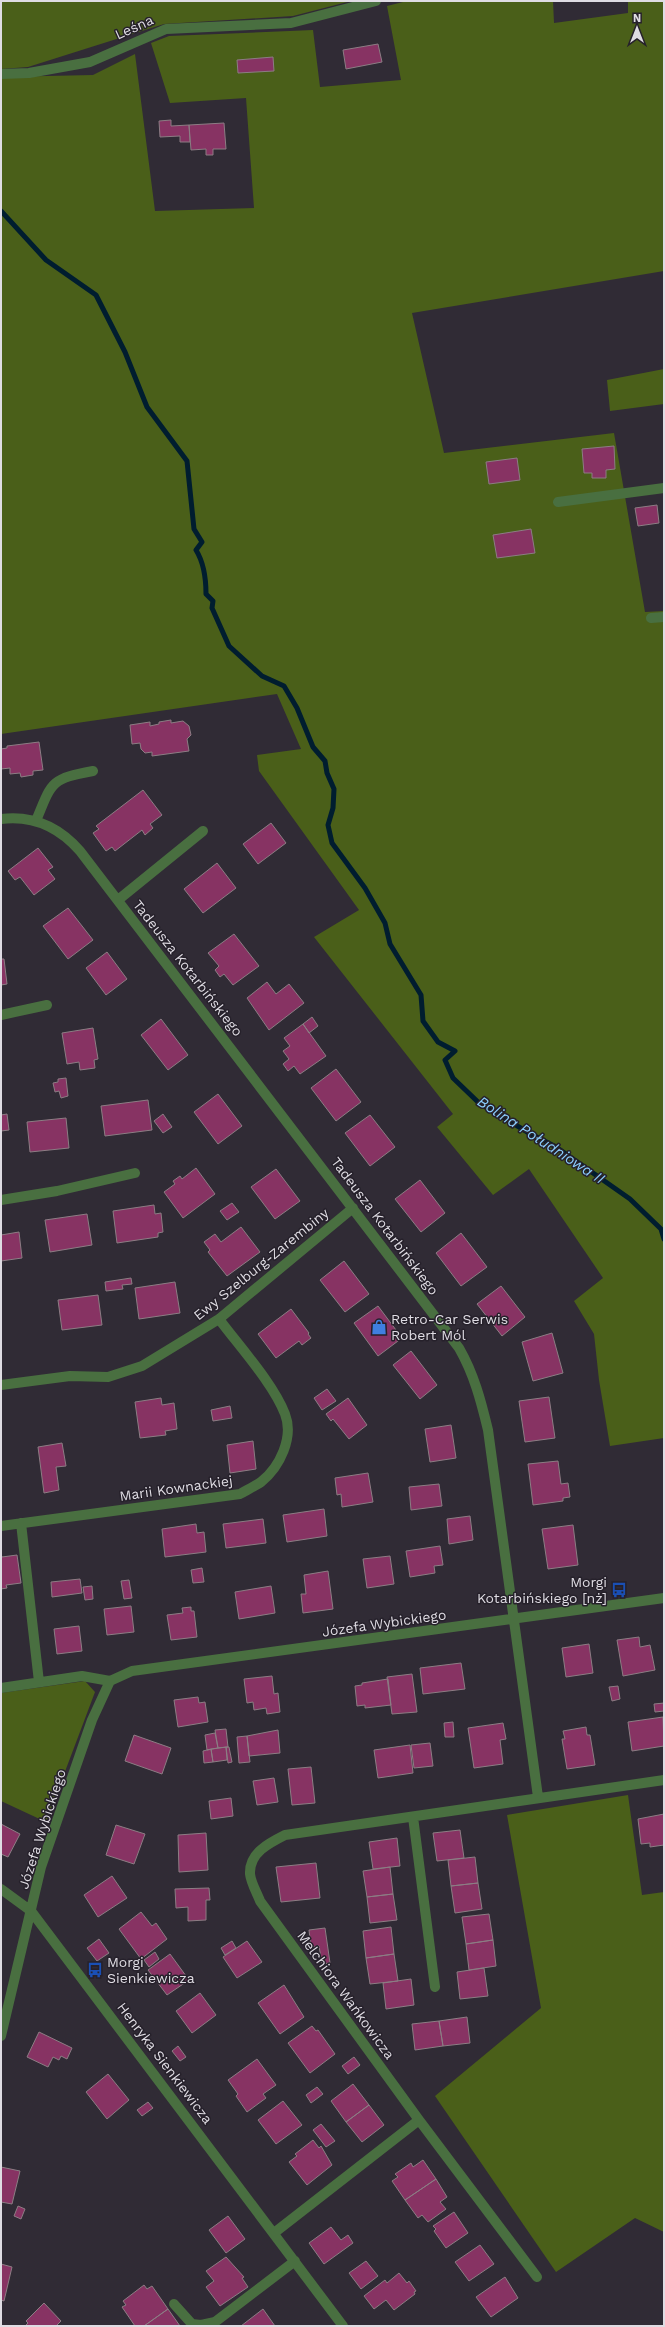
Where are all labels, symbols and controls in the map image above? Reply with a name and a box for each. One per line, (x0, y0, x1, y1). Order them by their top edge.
north arrow (617, 8, 657, 48)
street label: Leśna (112, 11, 156, 42)
text: N (633, 12, 641, 25)
street label: Tadeusza Kotarbińskiego (130, 897, 246, 1039)
water label: Bolina Południowa II (474, 1092, 608, 1188)
street label: Tadeusza Kotarbińskiego (328, 1154, 442, 1298)
street label: Ewy Szelburg-Zarembiny (190, 1204, 332, 1323)
place label: Retro-Car Serwis Robert Mól (391, 1311, 508, 1343)
shop icon: Retro-Car Serwis Robert Mól (370, 1318, 388, 1336)
street label: Marii Kownackiej (118, 1472, 234, 1504)
place label: Morgi Kotarbińskiego [nż] (477, 1574, 607, 1606)
bus stop icon: Morgi Kotarbińskiego [nż] (610, 1581, 628, 1599)
street label: Józefa Wybickiego (321, 1606, 447, 1640)
street label: Józefa Wybickiego (15, 1767, 69, 1891)
street label: Melchiora Wańkowicza (294, 1928, 398, 2062)
place label: Morgi Sienkiewicza (107, 1954, 195, 1986)
bus stop icon: Morgi Sienkiewicza (86, 1961, 104, 1979)
street label: Henryka Sienkiewicza (114, 1999, 216, 2127)

